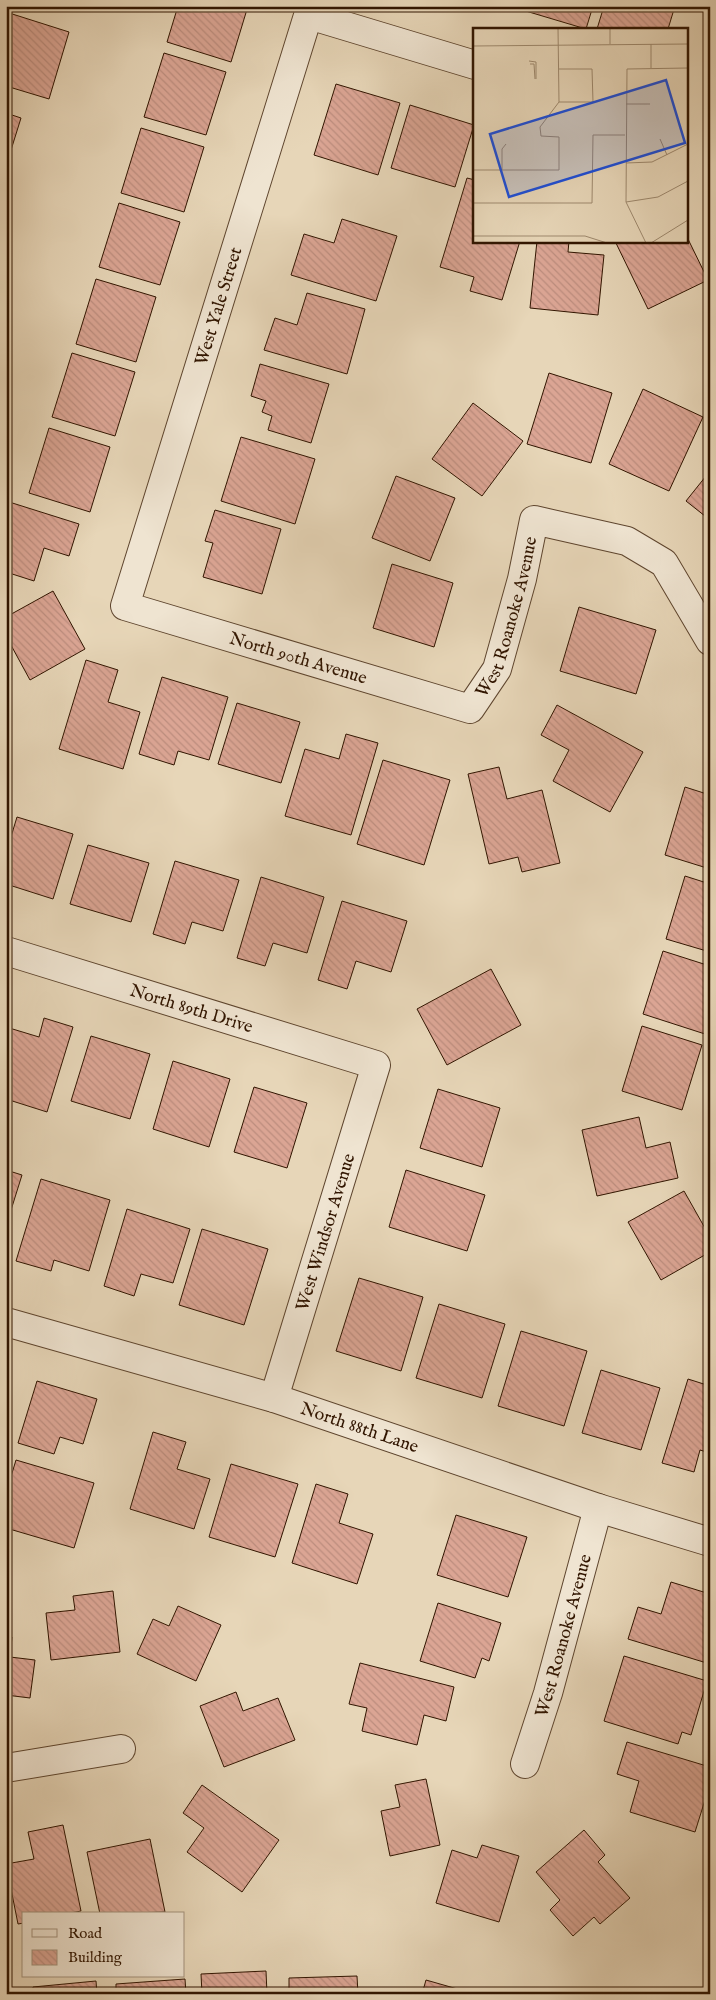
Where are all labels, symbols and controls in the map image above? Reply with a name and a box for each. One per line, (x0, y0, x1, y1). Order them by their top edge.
inset map (473, 28, 688, 242)
street label: West Yale Street (191, 245, 248, 368)
street label: West Roanoke Avenue (471, 535, 543, 702)
street label: North 90th Avenue (226, 628, 369, 691)
street label: North 89th Drive (127, 980, 255, 1039)
street label: West Windsor Avenue (292, 1151, 361, 1314)
street label: North 88th Lane (297, 1398, 421, 1459)
street label: West Roanoke Avenue (531, 1552, 598, 1720)
legend (22, 1912, 185, 1978)
text: Road (68, 1924, 103, 1943)
text: Building (68, 1948, 123, 1967)

